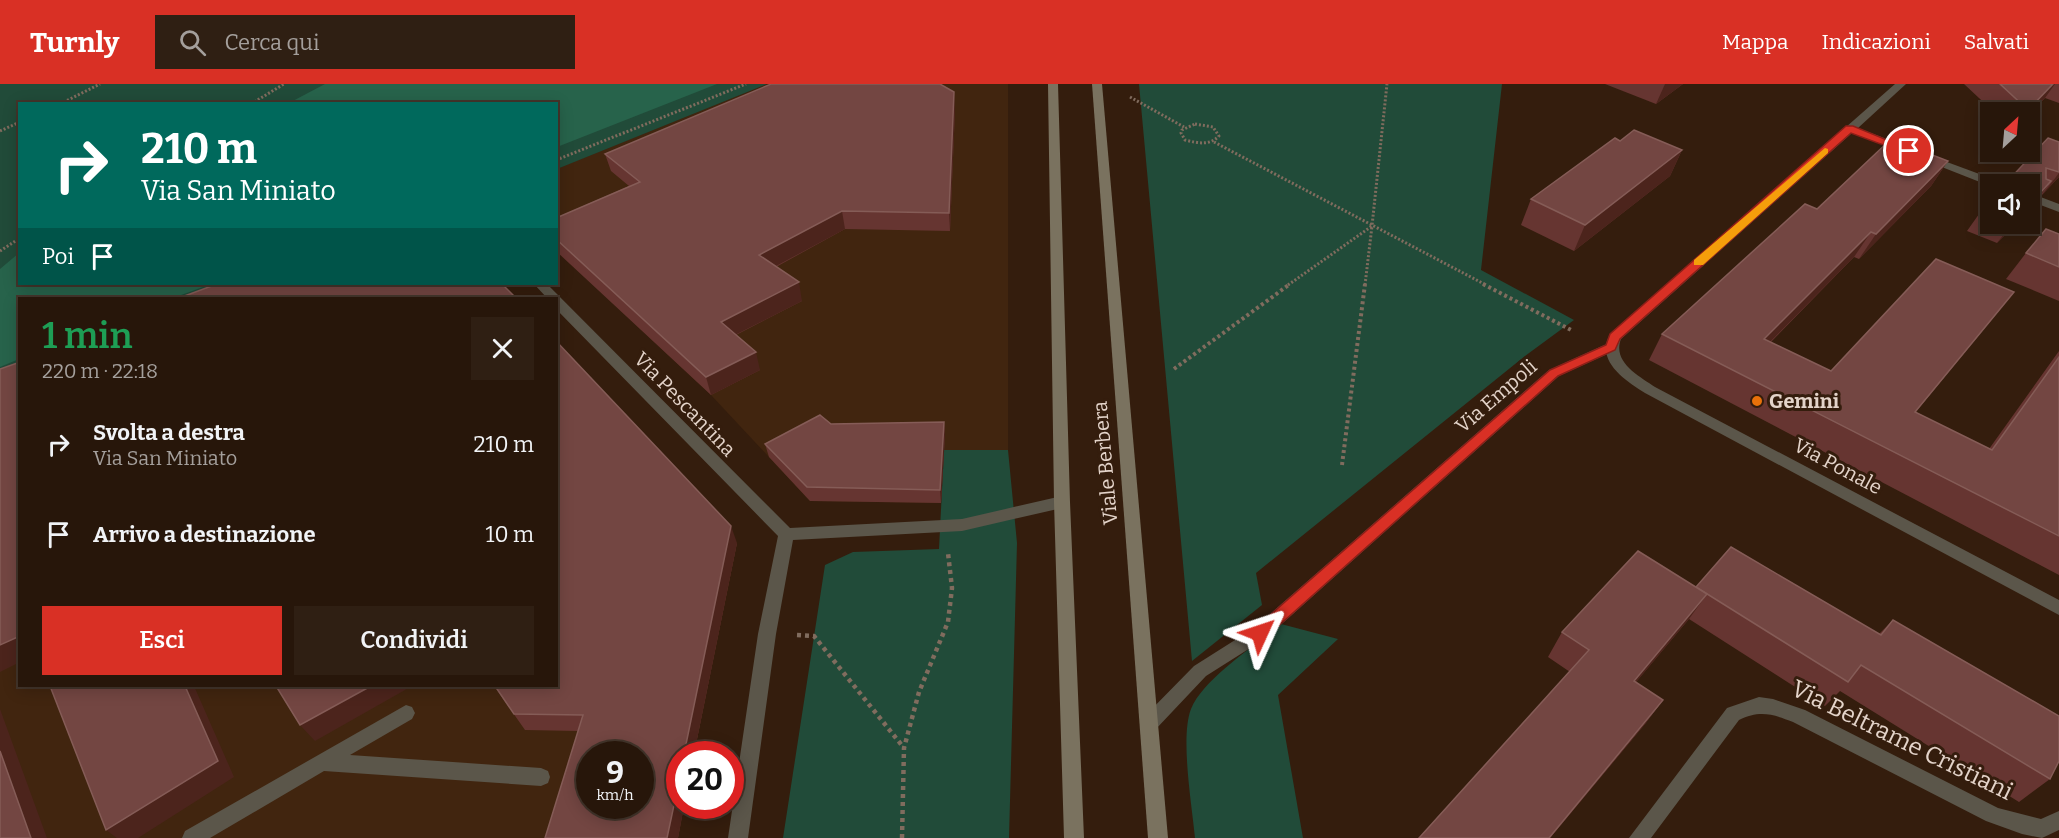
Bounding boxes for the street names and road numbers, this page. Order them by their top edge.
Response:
street label: Via Pescantina [629,347,741,461]
street label: Via Empoli [1450,354,1542,438]
street label: Viale Berbera [1088,400,1122,526]
street label: Via Ponale [1790,433,1886,499]
street label: Via Beltrame Cristiani [1787,674,2017,806]

